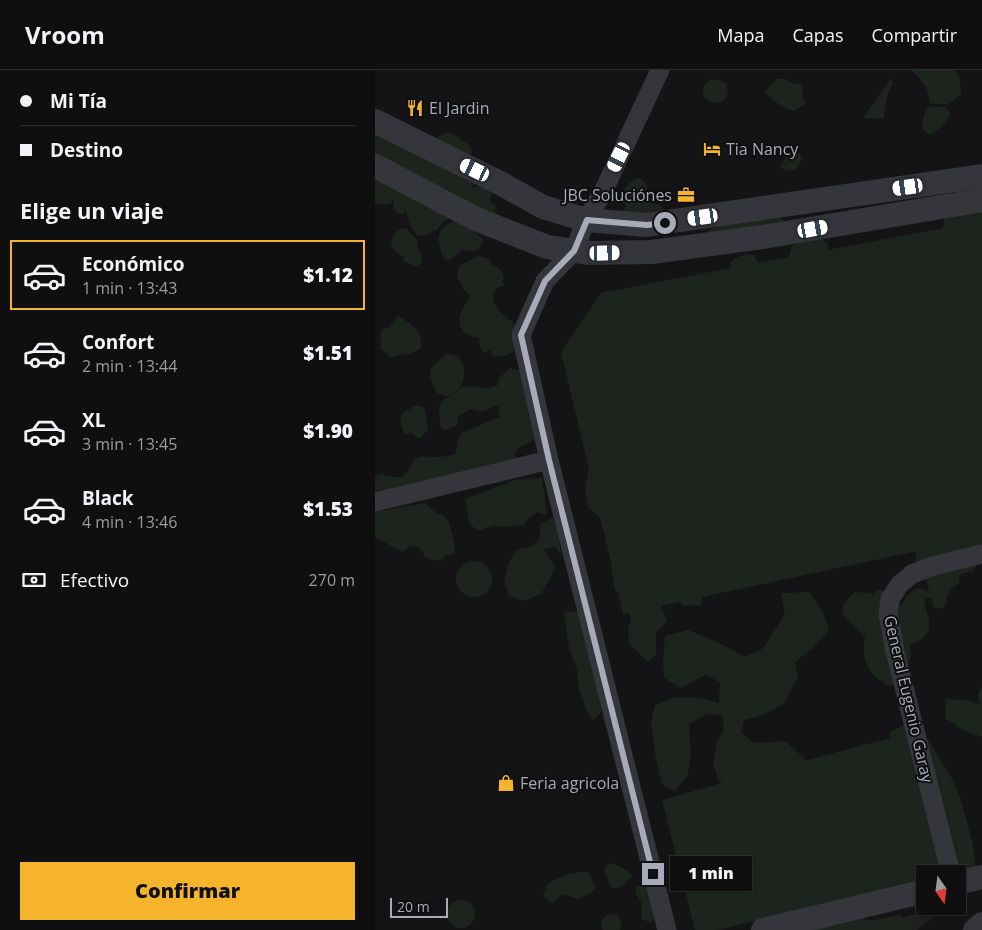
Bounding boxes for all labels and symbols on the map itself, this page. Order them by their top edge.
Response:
place label: El Jardin [429,97,489,119]
restaurant icon: El Jardin [405,98,425,118]
place label: Tia Nancy [726,138,799,160]
hotel icon: Tia Nancy [702,139,722,159]
car [605,140,632,174]
car [458,157,491,183]
car [892,177,923,197]
place label: JBC Soluciónes [561,184,672,206]
office icon: JBC Soluciónes [676,185,696,205]
car [687,207,718,227]
route start [654,212,676,234]
car [796,219,829,239]
car [589,245,620,261]
street label: General Eugenio Garay [879,613,939,786]
place label: Feria agricola [520,772,619,794]
shop icon: Feria agricola [496,773,516,793]
callout: 1 min [671,856,753,892]
route end [642,863,664,885]
north arrow [916,865,966,915]
scale bar [390,895,447,918]

